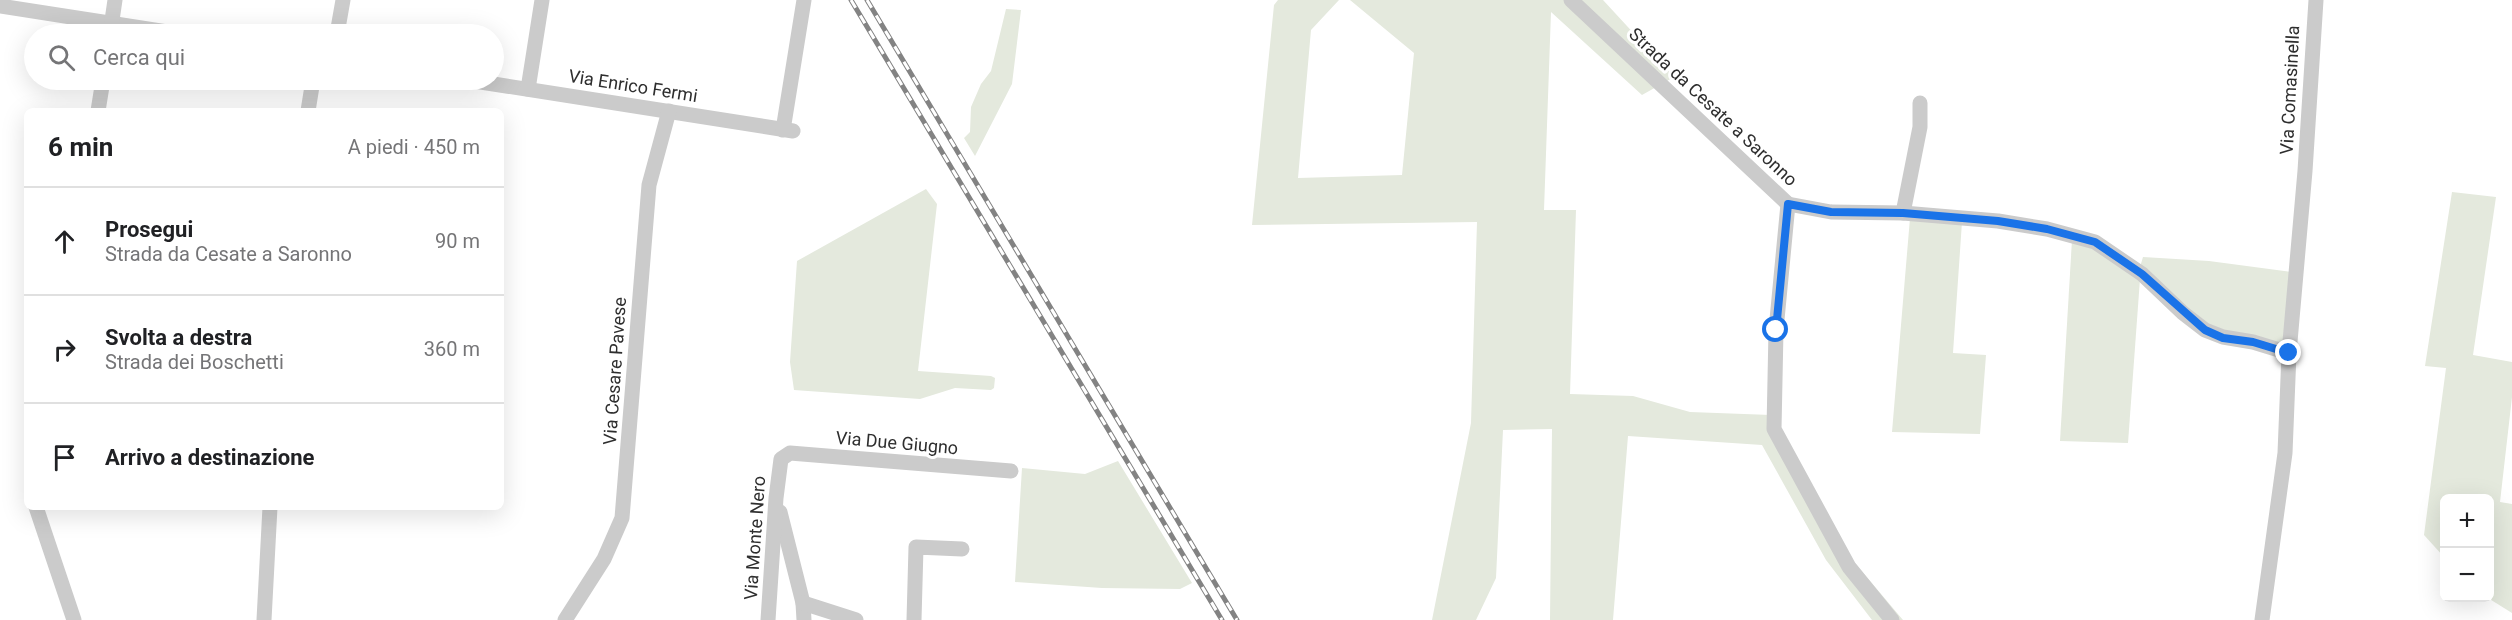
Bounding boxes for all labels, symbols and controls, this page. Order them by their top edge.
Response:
street label: Strada da Cesate a Saronno [1625,23,1802,190]
search box [24,24,504,90]
street label: Via Comasinella [2276,25,2303,155]
icon: search [45,41,78,74]
text: Cerca qui [93,45,185,70]
street label: Via Enrico Fermi [567,65,699,106]
text: 6 min [48,132,113,162]
text: A piedi · 450 m [348,135,480,159]
text: Prosegui [105,217,193,242]
icon: ahead [48,225,81,258]
text: 90 m [435,229,480,253]
text: Strada da Cesate a Saronno [105,242,352,266]
street label: Via Cesare Pavese [599,296,630,446]
route start [1762,316,1788,342]
text: Svolta a destra [105,325,252,350]
icon: right [48,333,81,366]
text: 360 m [424,337,480,361]
route end [2275,339,2301,365]
text: Strada dei Boschetti [105,350,284,374]
street label: Via Due Giugno [835,427,959,458]
icon: arrive [48,441,81,474]
text: Arrivo a destinazione [105,445,314,470]
street label: Via Monte Nero [740,475,769,601]
map controls [2440,494,2494,602]
button: + [2440,494,2494,548]
button: − [2440,548,2494,602]

